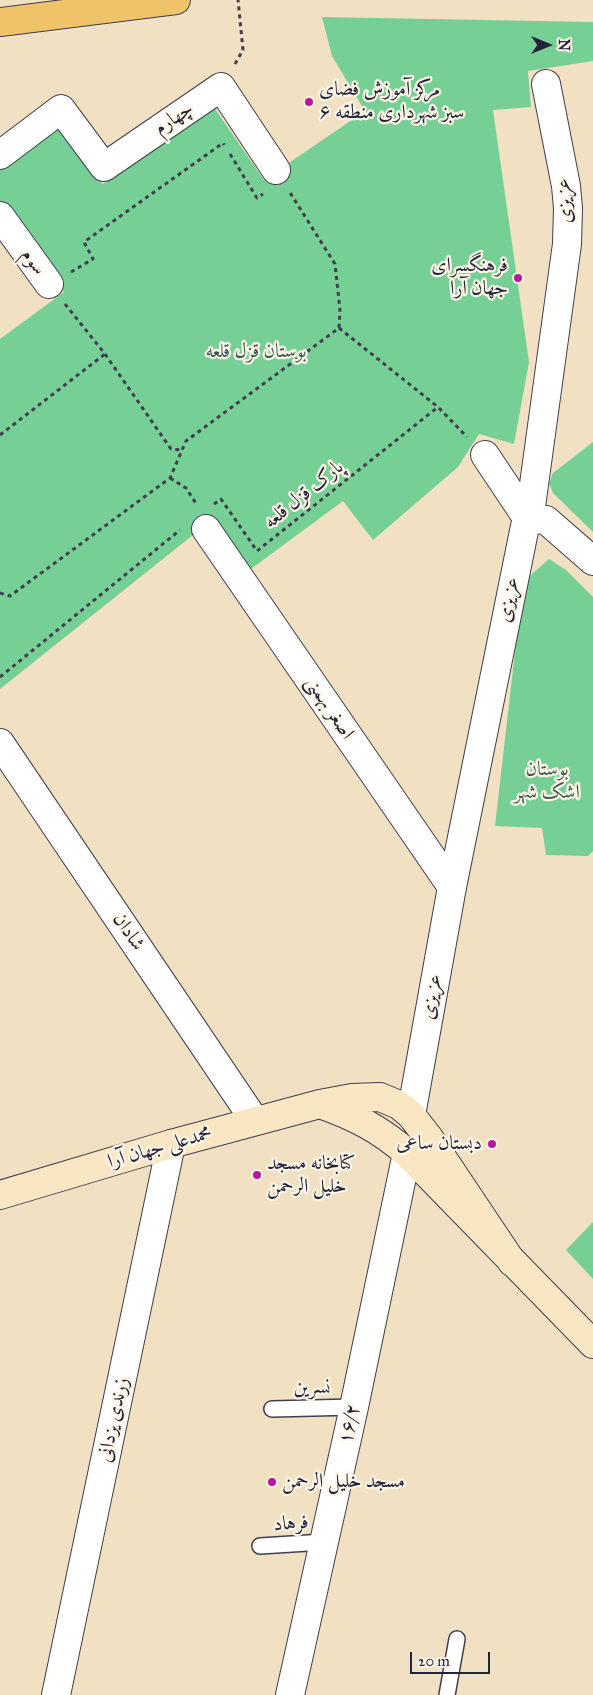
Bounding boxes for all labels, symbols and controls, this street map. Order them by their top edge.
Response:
north arrow [523,20,573,70]
text: N [555,39,572,51]
place label: مرکز آموزش فضای سبز شهرداری منطقه ۶ [319,78,464,125]
marker: مرکز آموزش فضای سبز شهرداری منطقه ۶ [303,96,315,108]
street label: چهارم [150,97,198,141]
street label: عزیزی [551,177,579,225]
street label: سوم [15,244,51,280]
place label: فرهنگسرای جهان آرا [431,254,508,301]
marker: فرهنگسرای جهان آرا [512,272,524,284]
park label: بوستان قزل قلعه [205,340,307,364]
street label: پارک قزل قلعه [259,456,349,534]
street label: عزیزی [493,575,525,625]
street label: اصغر بهمنی [299,672,359,744]
park label: بوستان اشک شهر [514,758,580,805]
street label: شادان [107,908,149,956]
street label: عزیزی [416,972,448,1022]
street label: محمدعلی جهان آرا [105,1122,215,1174]
place label: دبستان ساعی [396,1132,482,1156]
marker: دبستان ساعی [486,1138,498,1150]
place label: كتابخانه مسجد خليل الرحمن [267,1152,355,1199]
marker: كتابخانه مسجد خليل الرحمن [251,1169,263,1181]
street label: زرندی یزدانی [93,1375,135,1465]
street label: نسرین [293,1376,331,1400]
street label: ۱۶/۲ [334,1402,366,1446]
place label: مسجد خلیل الرحمن [282,1470,405,1494]
marker: مسجد خلیل الرحمن [266,1476,278,1488]
street label: فرهاد [273,1511,309,1537]
scale bar [413,1642,493,1674]
text: 20 m [418,1652,450,1670]

